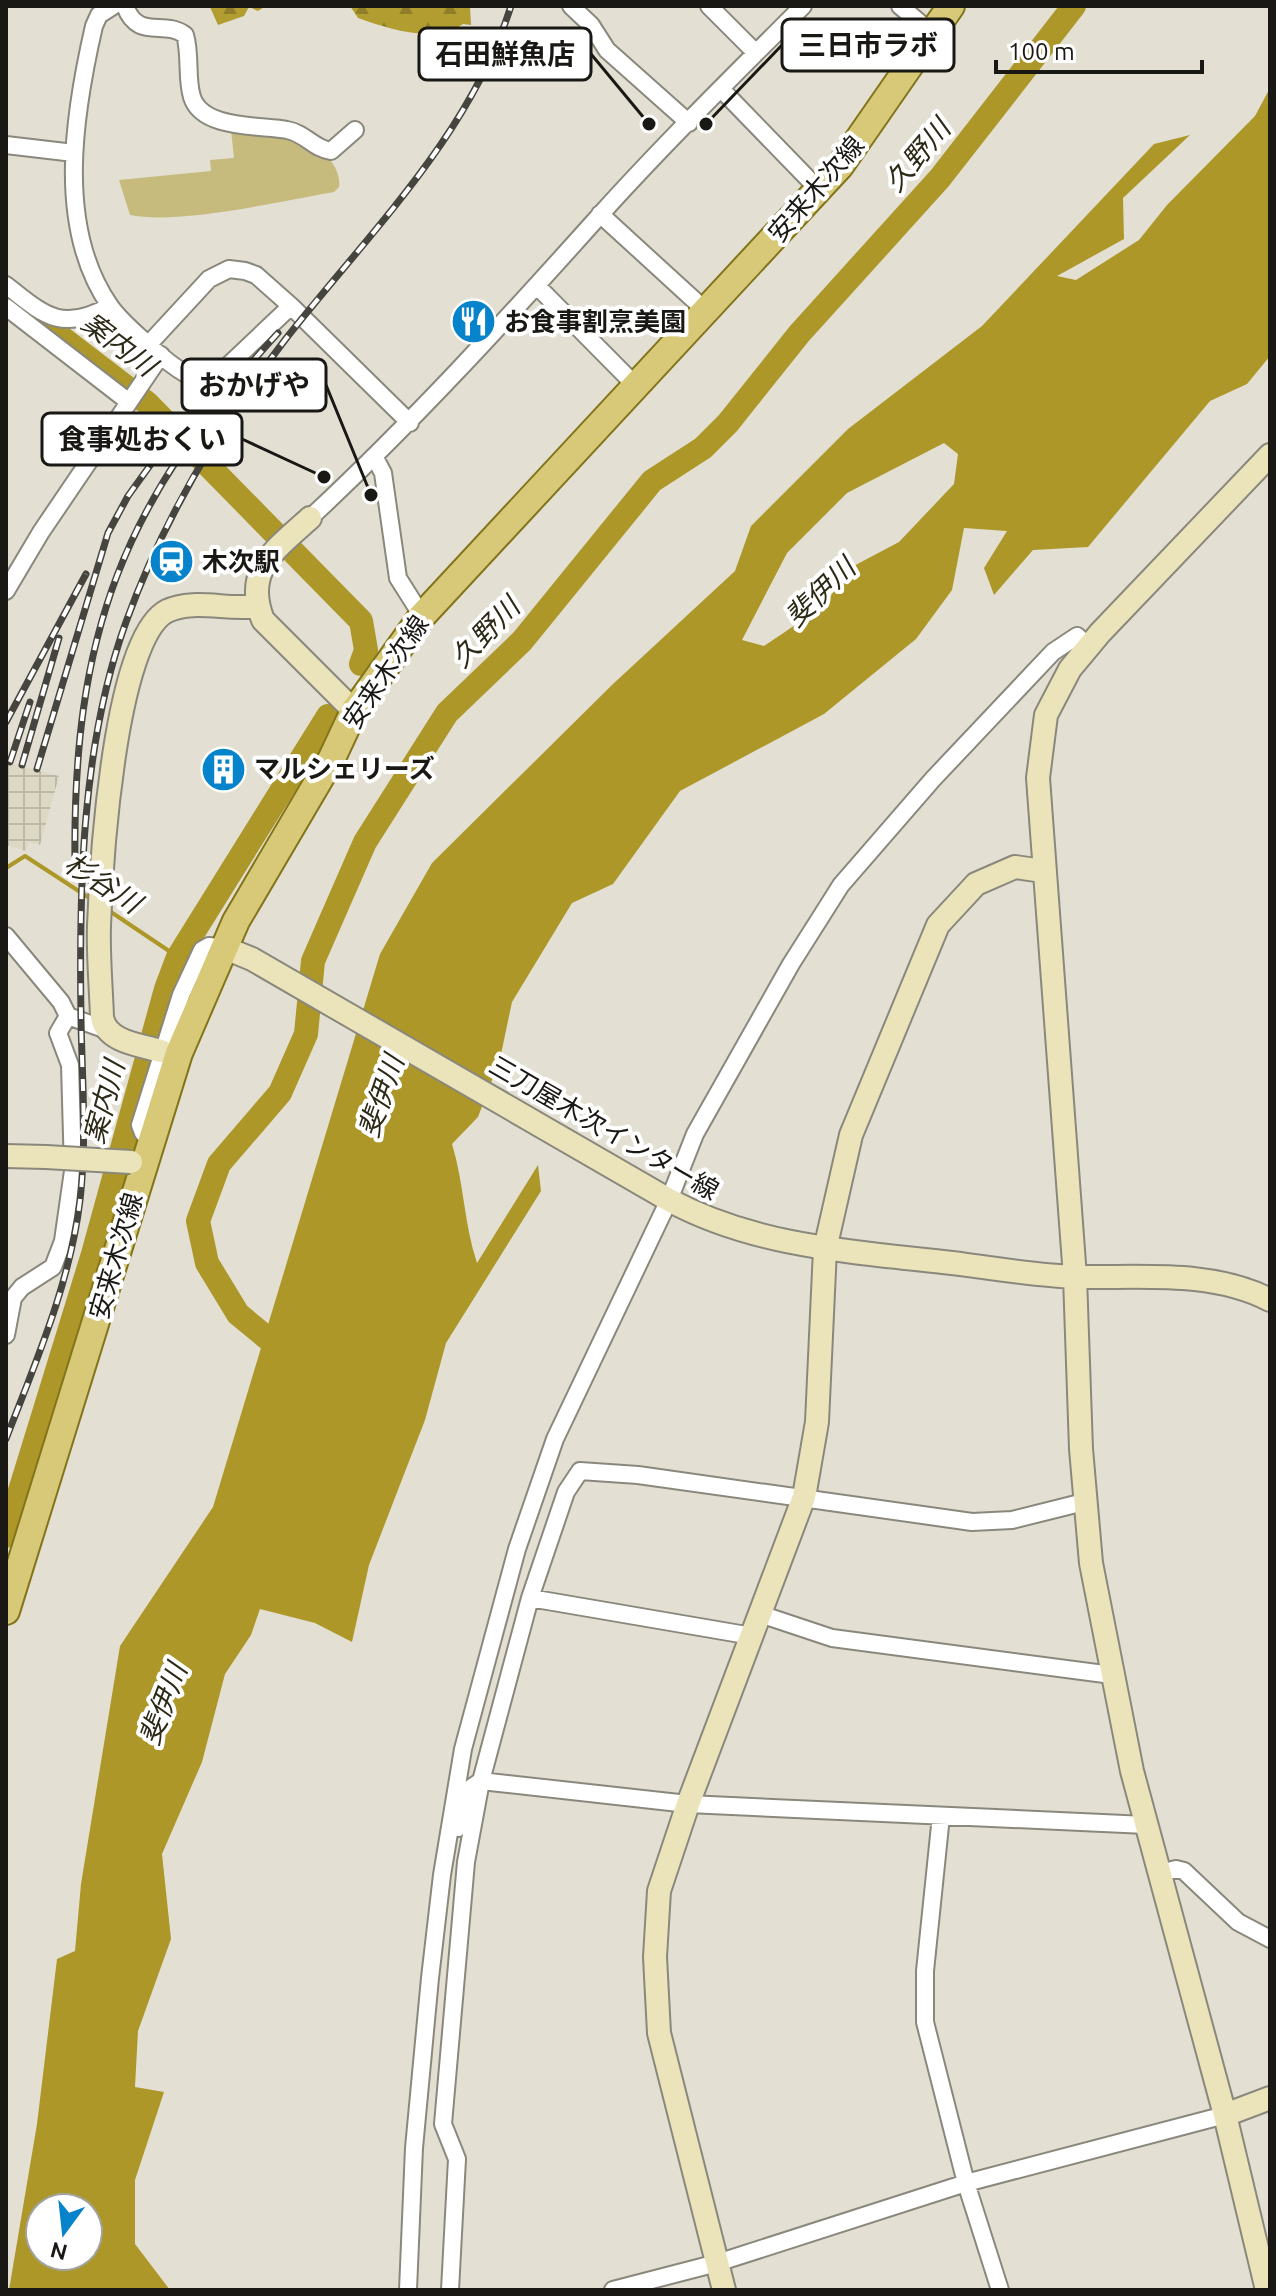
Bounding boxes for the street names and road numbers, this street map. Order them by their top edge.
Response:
street label: 安来木次線 [762,130,869,247]
street label: 安来木次線 [337,610,434,734]
street label: 三刀屋木次インター線 [484,1050,724,1205]
street label: 安来木次線 [84,1189,147,1322]

